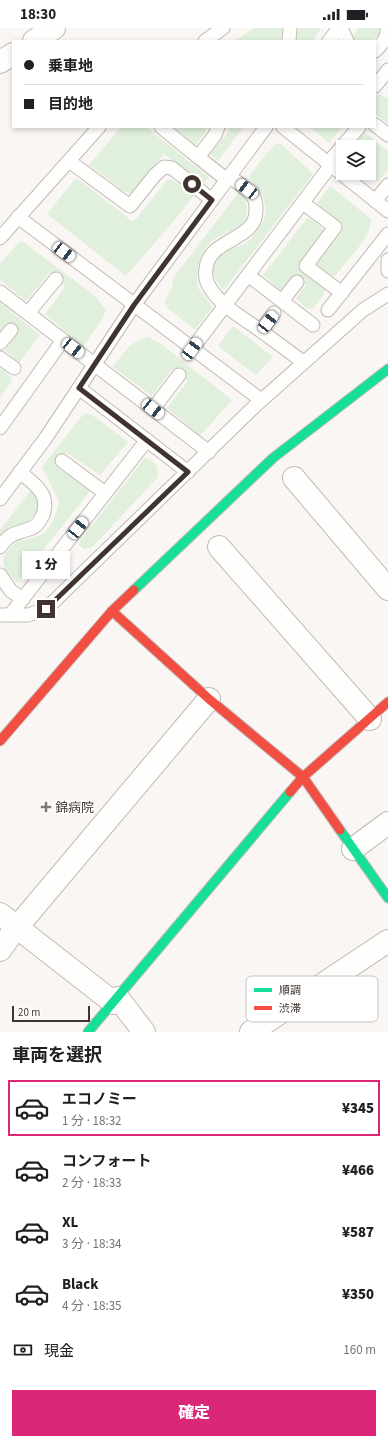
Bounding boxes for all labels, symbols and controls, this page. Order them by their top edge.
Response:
text: 18:30 [20,4,56,25]
text: 乗車地 [48,56,93,77]
text: 目的地 [48,94,93,115]
map controls [336,140,376,180]
button: layers [336,140,376,180]
route start [183,175,201,193]
car [234,177,260,201]
car [51,240,77,264]
car [256,309,280,335]
car [60,336,86,360]
car [180,336,204,362]
car [140,397,166,421]
car [66,515,90,541]
callout: 1 分 [22,551,70,579]
text: 1 分 [35,556,57,574]
route end [37,600,55,618]
place label: 錦病院 [55,799,94,817]
marker: 錦病院 [40,801,52,813]
legend [246,976,378,1022]
text: 順調 [279,983,301,998]
text: 渋滞 [279,1001,301,1016]
scale bar [12,1004,90,1023]
text: 20 m [18,1005,40,1020]
text: 車両を選択 [12,1043,102,1068]
text: エコノミー [62,1089,137,1110]
icon: car [14,1090,50,1126]
text: ¥345 [342,1098,374,1119]
text: 1 分 · 18:32 [62,1112,122,1130]
text: コンフォート [62,1151,152,1172]
icon: car [14,1152,50,1188]
text: ¥466 [342,1160,374,1181]
text: 2 分 · 18:33 [62,1174,122,1192]
text: XL [62,1212,78,1233]
icon: car [14,1214,50,1250]
text: ¥587 [342,1222,374,1243]
text: 3 分 · 18:34 [62,1235,122,1253]
text: Black [62,1274,99,1295]
icon: car [14,1276,50,1312]
text: ¥350 [342,1284,374,1305]
text: 4 分 · 18:35 [62,1297,122,1315]
icon: cash [12,1339,34,1361]
text: 現金 [44,1341,74,1362]
text: 160 m [343,1341,376,1359]
button: 確定 [12,1390,376,1436]

